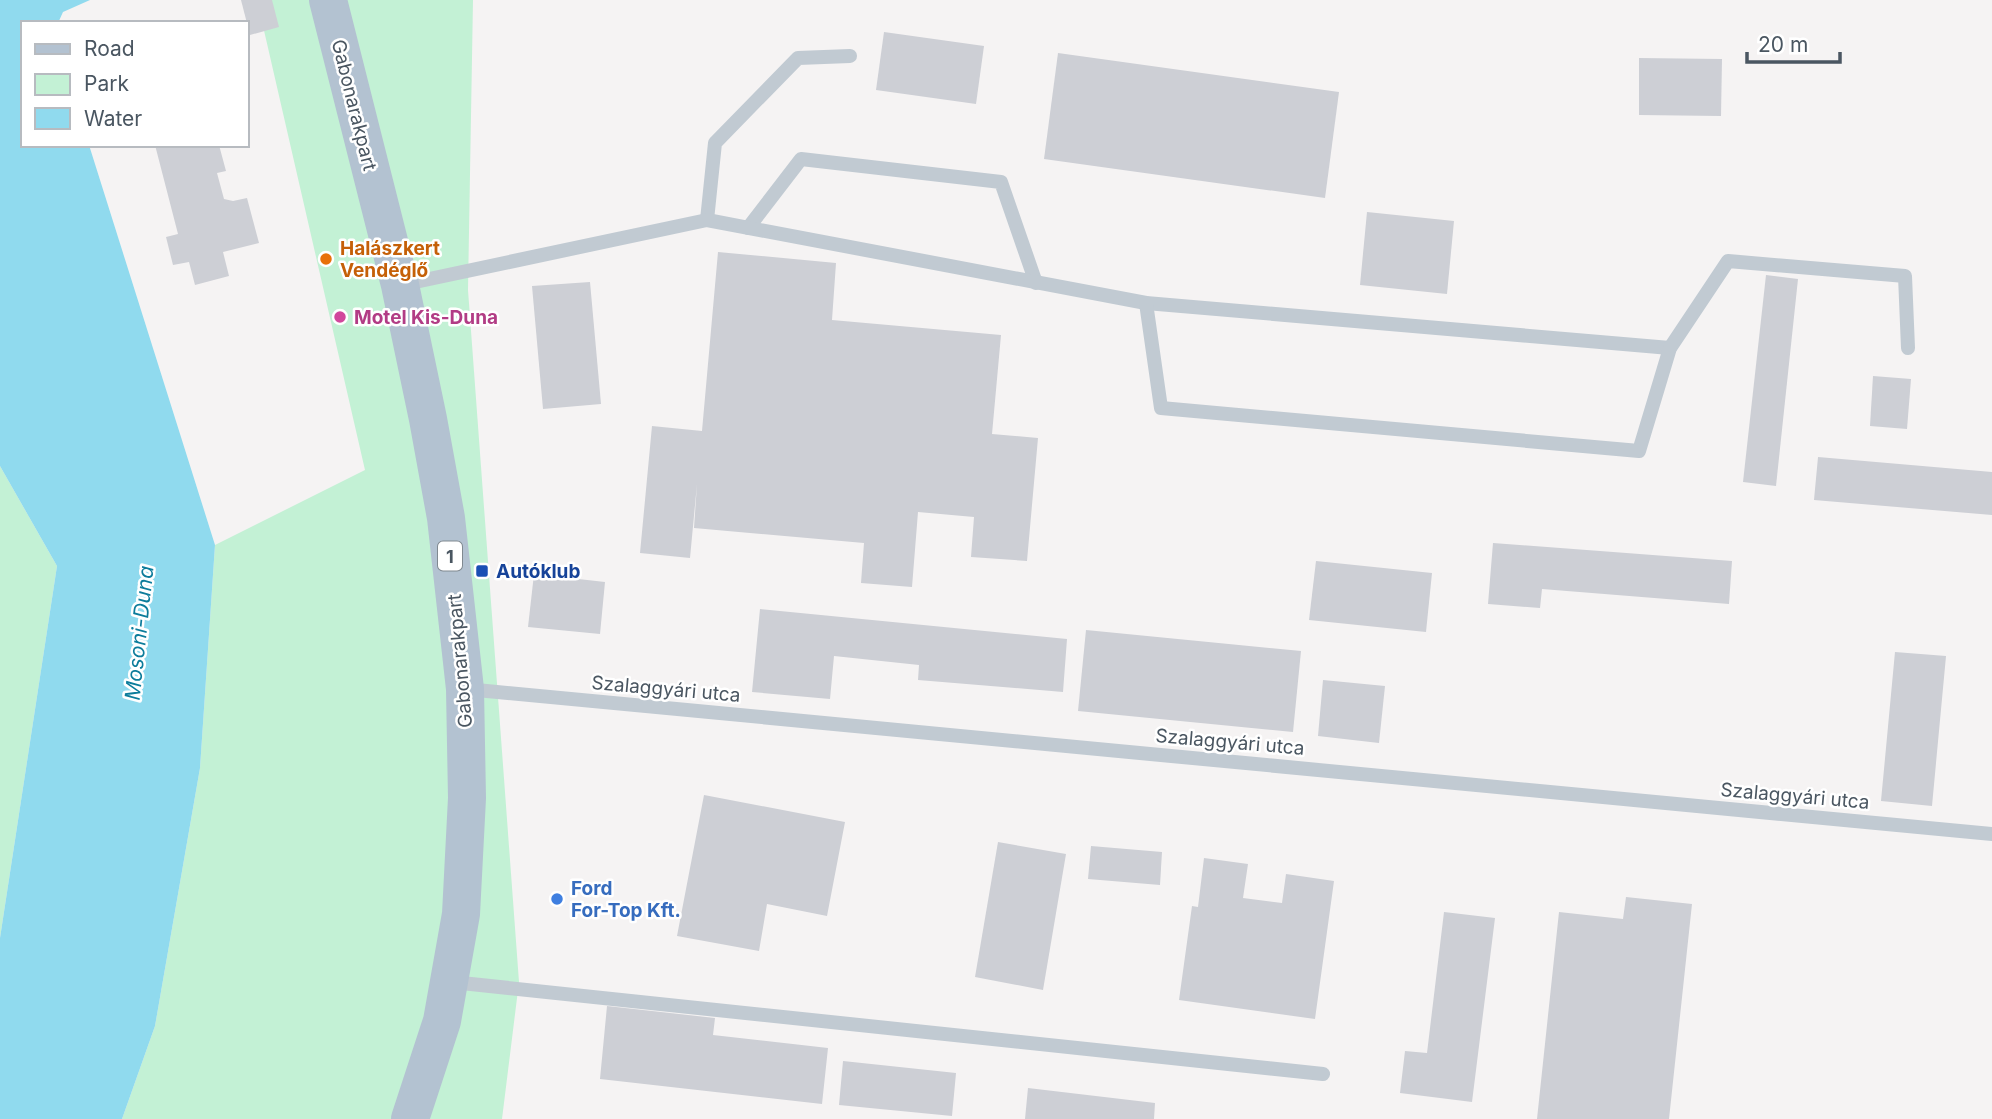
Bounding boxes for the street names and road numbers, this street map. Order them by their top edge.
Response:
street label: Gabonarakpart [327,37,381,173]
road number: 1 [438,542,462,570]
street label: Gabonarakpart [443,593,477,729]
street label: Szalaggyári utca [591,671,741,707]
street label: Szalaggyári utca [1155,724,1305,760]
street label: Szalaggyári utca [1720,778,1870,814]

